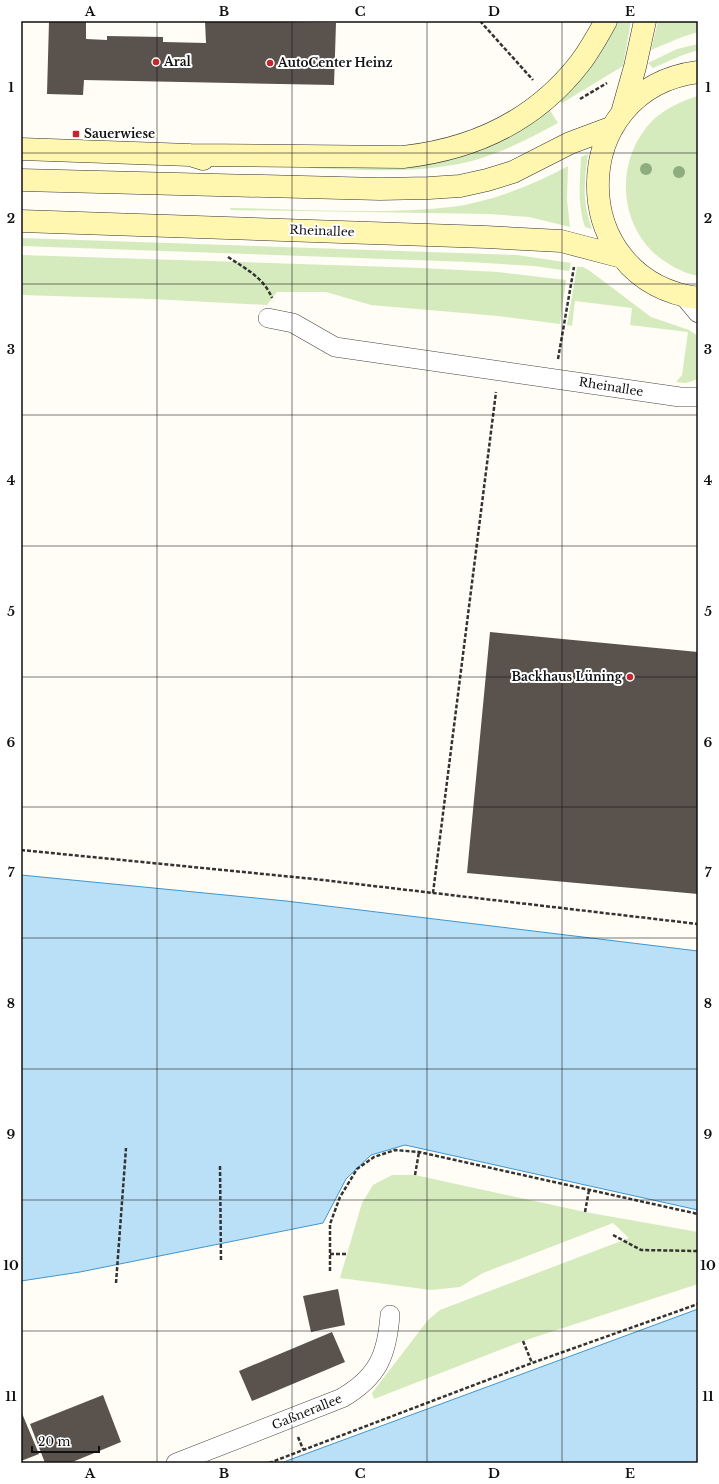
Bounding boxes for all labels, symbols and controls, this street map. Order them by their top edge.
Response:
text: A [84,3,96,20]
text: B [219,3,229,20]
text: C [355,3,366,20]
text: D [488,3,500,20]
text: E [625,3,635,20]
place label: Aral [163,54,192,69]
place label: AutoCenter Heinz [277,55,393,70]
marker: Aral [151,57,161,67]
marker: AutoCenter Heinz [265,58,275,68]
text: 1 [8,79,14,96]
text: 1 [705,79,711,96]
place label: Sauerwiese [84,126,155,141]
marker: Sauerwiese [71,129,81,139]
text: 2 [7,210,15,227]
text: 2 [704,210,712,227]
street label: Rheinallee [289,222,355,239]
text: 3 [7,341,15,358]
text: 3 [704,341,712,358]
street label: Rheinallee [578,374,645,399]
text: 4 [7,472,16,489]
text: 4 [704,472,713,489]
text: 5 [7,603,15,620]
text: 5 [704,603,712,620]
place label: Backhaus Lüning [511,669,623,684]
marker: Backhaus Lüning [625,672,635,682]
text: 6 [7,734,16,751]
text: 6 [704,734,713,751]
text: 7 [8,864,15,881]
text: 7 [705,864,712,881]
text: 8 [7,995,15,1012]
text: 8 [704,995,712,1012]
text: 9 [7,1126,16,1143]
text: 9 [704,1126,713,1143]
text: 10 [3,1257,19,1274]
text: 10 [700,1257,716,1274]
text: 11 [5,1388,17,1405]
text: 11 [702,1388,714,1405]
street label: Gaßnerallee [270,1391,344,1432]
scale bar [32,1428,99,1454]
text: 20 m [38,1434,70,1449]
text: A [84,1465,96,1482]
text: B [219,1465,229,1482]
text: C [355,1465,366,1482]
text: D [488,1465,500,1482]
text: E [625,1465,635,1482]

